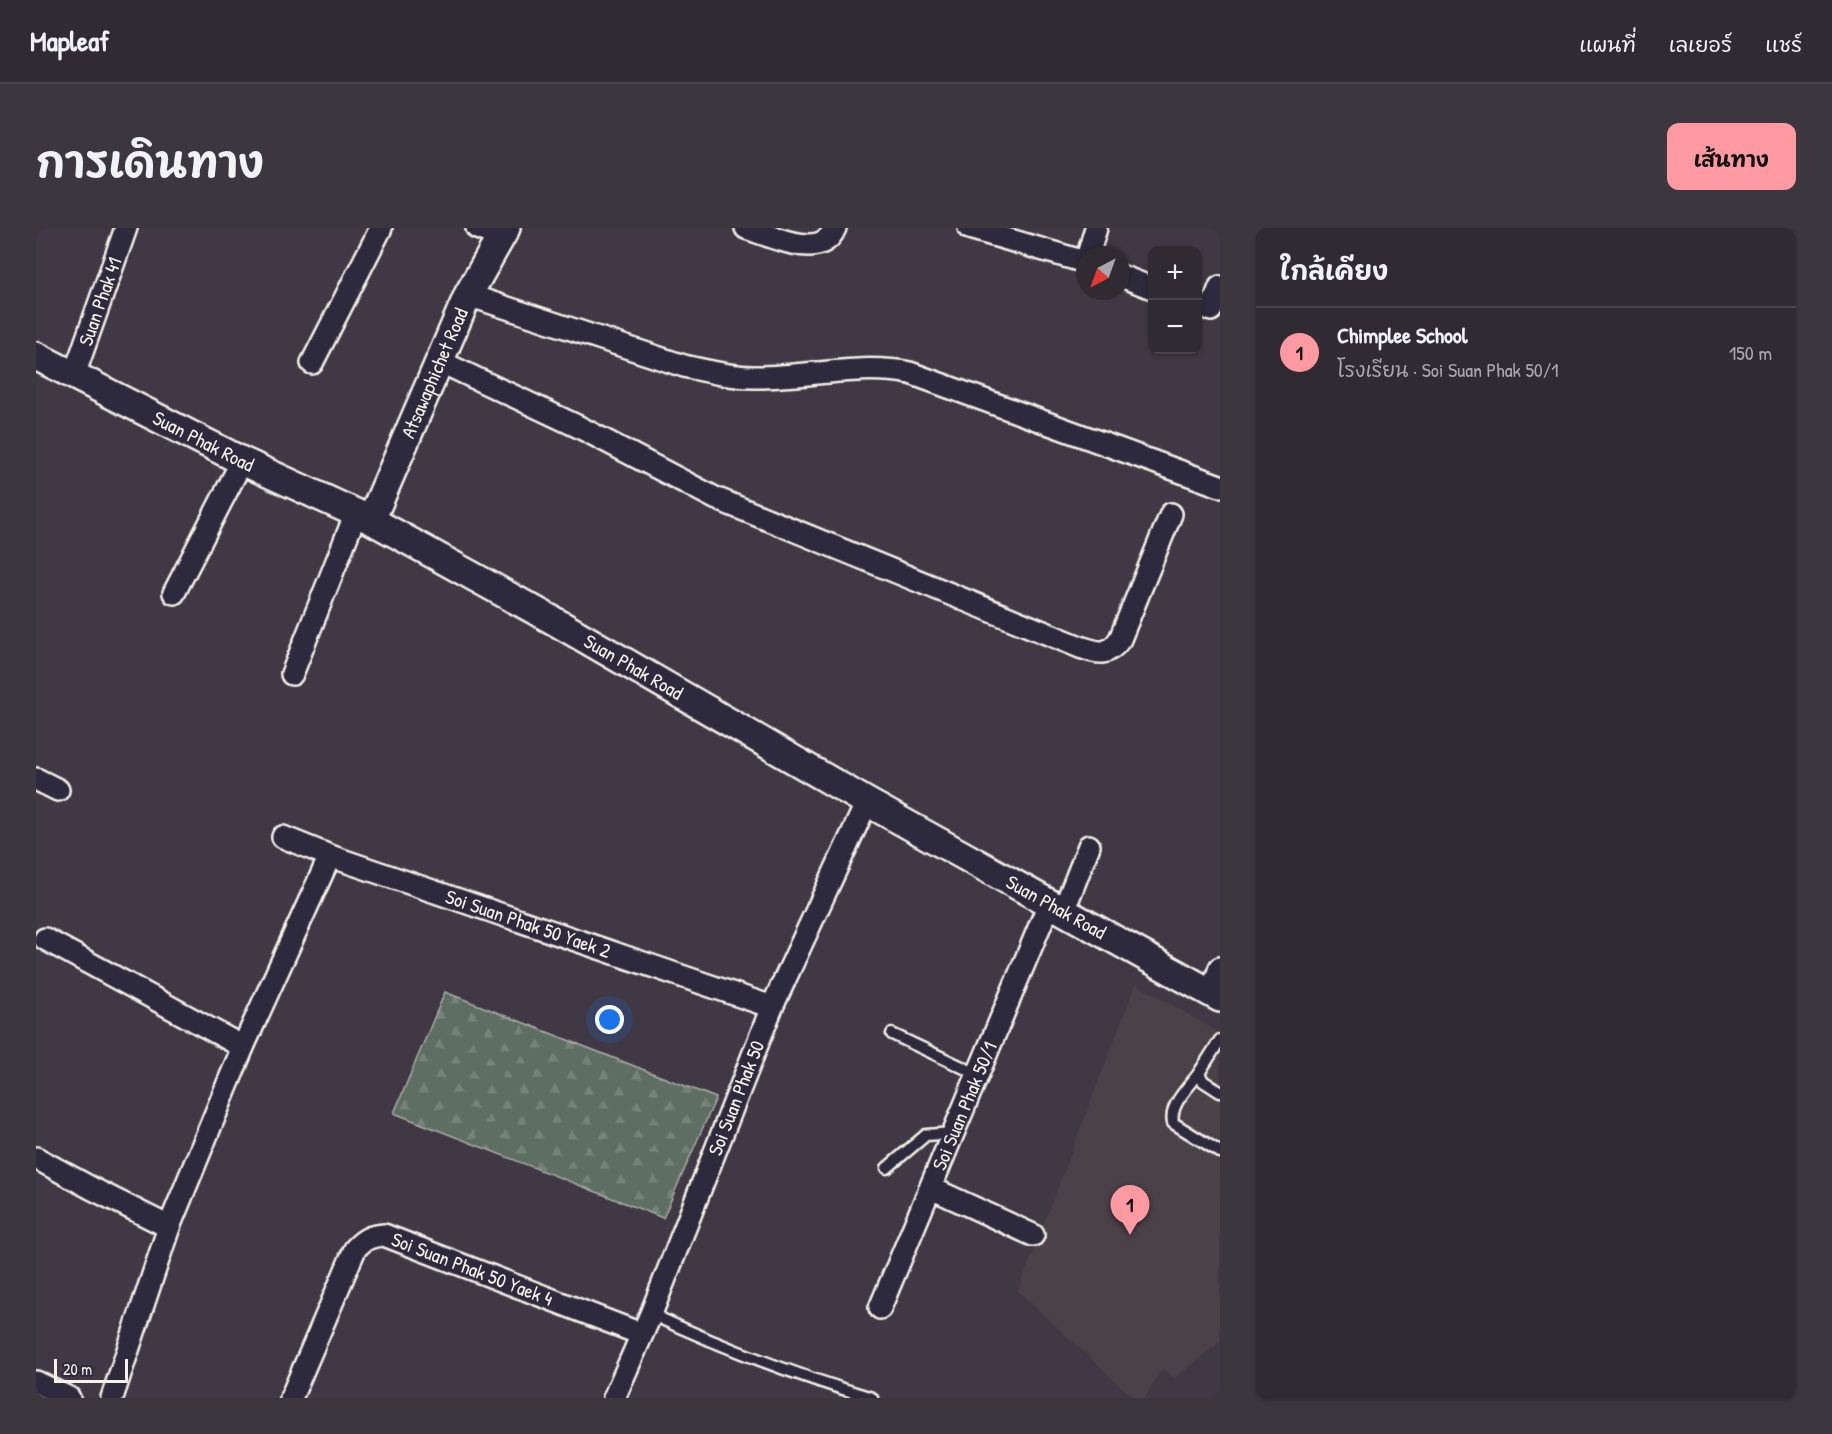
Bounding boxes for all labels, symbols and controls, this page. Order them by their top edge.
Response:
text: Mapleaf [30,22,109,60]
text: แผนที่ [1579,30,1636,59]
text: เลเยอร์ [1669,30,1732,59]
text: แชร์ [1765,30,1802,59]
button: เส้นทาง [1667,123,1796,190]
text: การเดินทาง [36,133,264,190]
north arrow [1076,246,1130,300]
map controls [1148,246,1202,354]
button: + [1148,246,1202,300]
street label: Suan Phak 41 [71,253,128,349]
text: ใกล้เคียง [1280,253,1388,288]
button: − [1148,300,1202,354]
street label: Atsawaphichet Road [394,303,474,442]
text: Chimplee School [1337,320,1467,350]
text: 1 [1296,339,1303,366]
text: 150 m [1729,339,1772,366]
text: โรงเรียน · Soi Suan Phak 50/1 [1337,356,1559,383]
street label: Suan Phak Road [148,404,259,478]
street label: Suan Phak Road [579,627,689,706]
street label: Suan Phak Road [1002,868,1111,945]
street label: Soi Suan Phak 50 Yaek 2 [442,882,615,964]
your location [595,1005,624,1034]
street label: Soi Suan Phak 50 [701,1036,770,1159]
street label: Soi Suan Phak 50/1 [925,1037,1003,1174]
pin: 1 [1110,1186,1150,1235]
street label: Soi Suan Phak 50 Yaek 4 [388,1225,557,1312]
scale bar [54,1356,128,1384]
text: 20 m [63,1358,92,1380]

